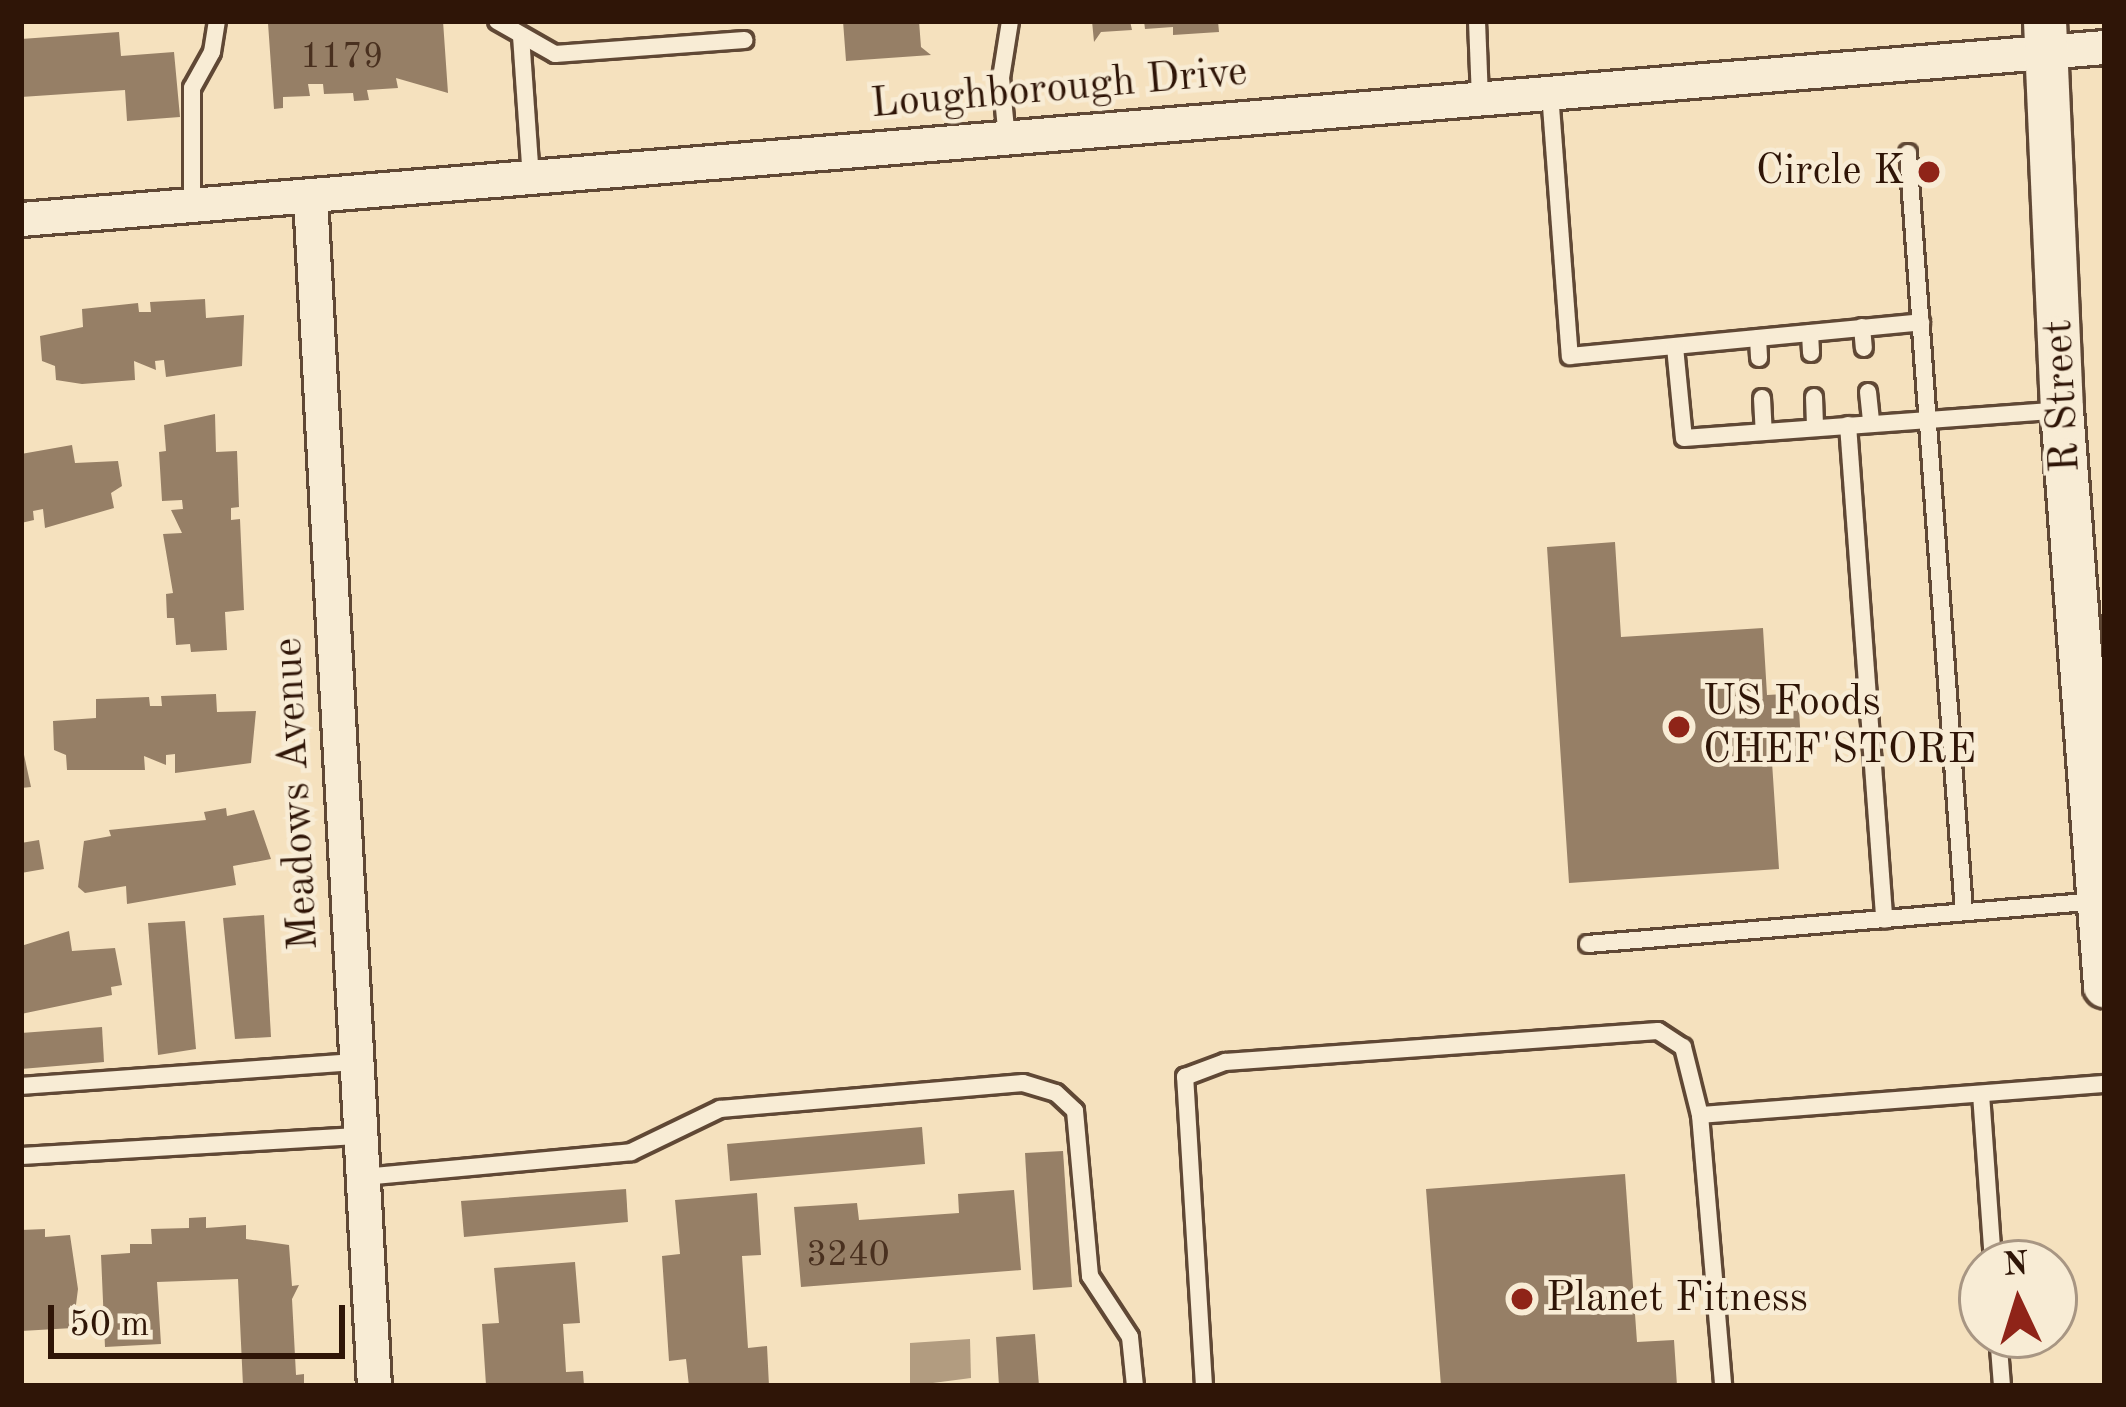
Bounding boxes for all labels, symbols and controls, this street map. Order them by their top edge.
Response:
house number: 1179 [300,37,384,81]
street label: Loughborough Drive [869,47,1249,131]
place label: Circle K [1756,147,1905,197]
marker: Circle K [1916,159,1942,185]
street label: R Street [2034,318,2092,474]
street label: Meadows Avenue [264,636,330,952]
place label: US Foods CHEF'STORE [1703,678,1976,777]
marker: US Foods CHEF'STORE [1666,714,1692,740]
house number: 3240 [806,1235,890,1279]
north arrow [1958,1239,2078,1359]
text: N [2002,1248,2029,1283]
place label: Planet Fitness [1546,1274,1808,1324]
scale bar [54,1281,351,1355]
marker: Planet Fitness [1509,1286,1535,1312]
text: 50 m [69,1308,149,1344]

